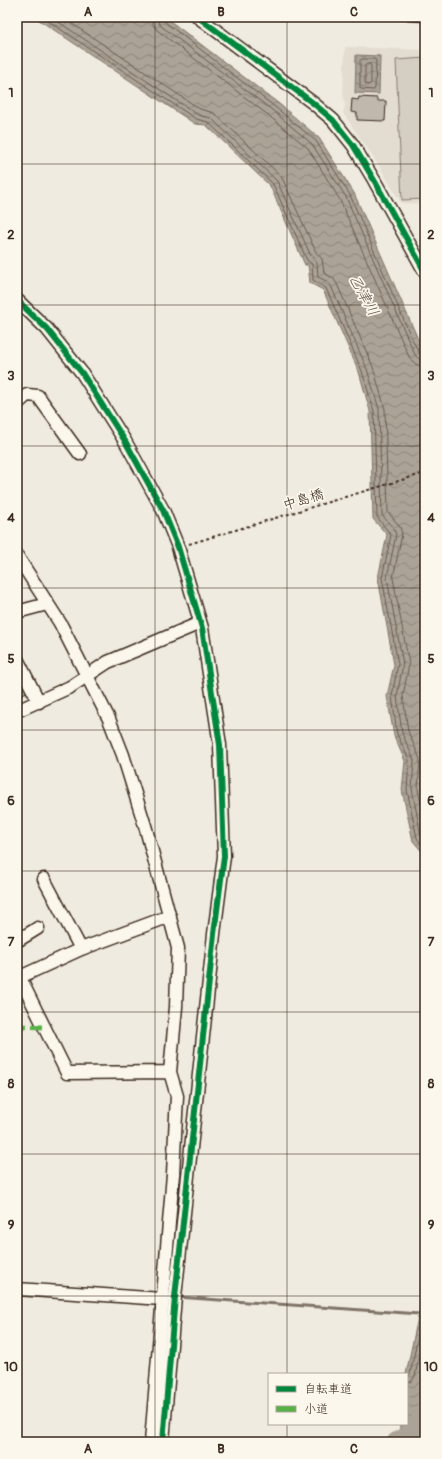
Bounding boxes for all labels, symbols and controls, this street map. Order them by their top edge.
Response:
text: A [84,4,93,20]
text: B [217,4,225,20]
text: C [350,4,358,20]
text: 1 [8,85,14,101]
text: 1 [428,85,434,101]
text: 2 [7,227,15,243]
text: 2 [427,227,435,243]
water label: 乙津川 [344,271,383,320]
text: 3 [7,368,15,384]
text: 3 [427,368,435,384]
street label: 中島橋 [281,485,326,514]
text: 4 [7,510,15,526]
text: 4 [427,510,435,526]
text: 5 [7,651,15,667]
text: 5 [427,651,435,667]
text: 6 [7,793,15,809]
text: 6 [427,793,435,809]
text: 7 [8,934,15,950]
text: 7 [428,934,435,950]
text: 8 [8,1076,15,1092]
text: 8 [428,1076,435,1092]
text: 9 [8,1217,15,1233]
text: 9 [428,1217,435,1233]
text: 10 [4,1359,18,1375]
text: 10 [424,1359,438,1375]
legend [268,1373,408,1425]
text: 自転車道 [304,1382,352,1397]
text: 小道 [304,1402,328,1417]
text: A [84,1441,93,1457]
text: B [217,1441,225,1457]
text: C [350,1441,358,1457]

